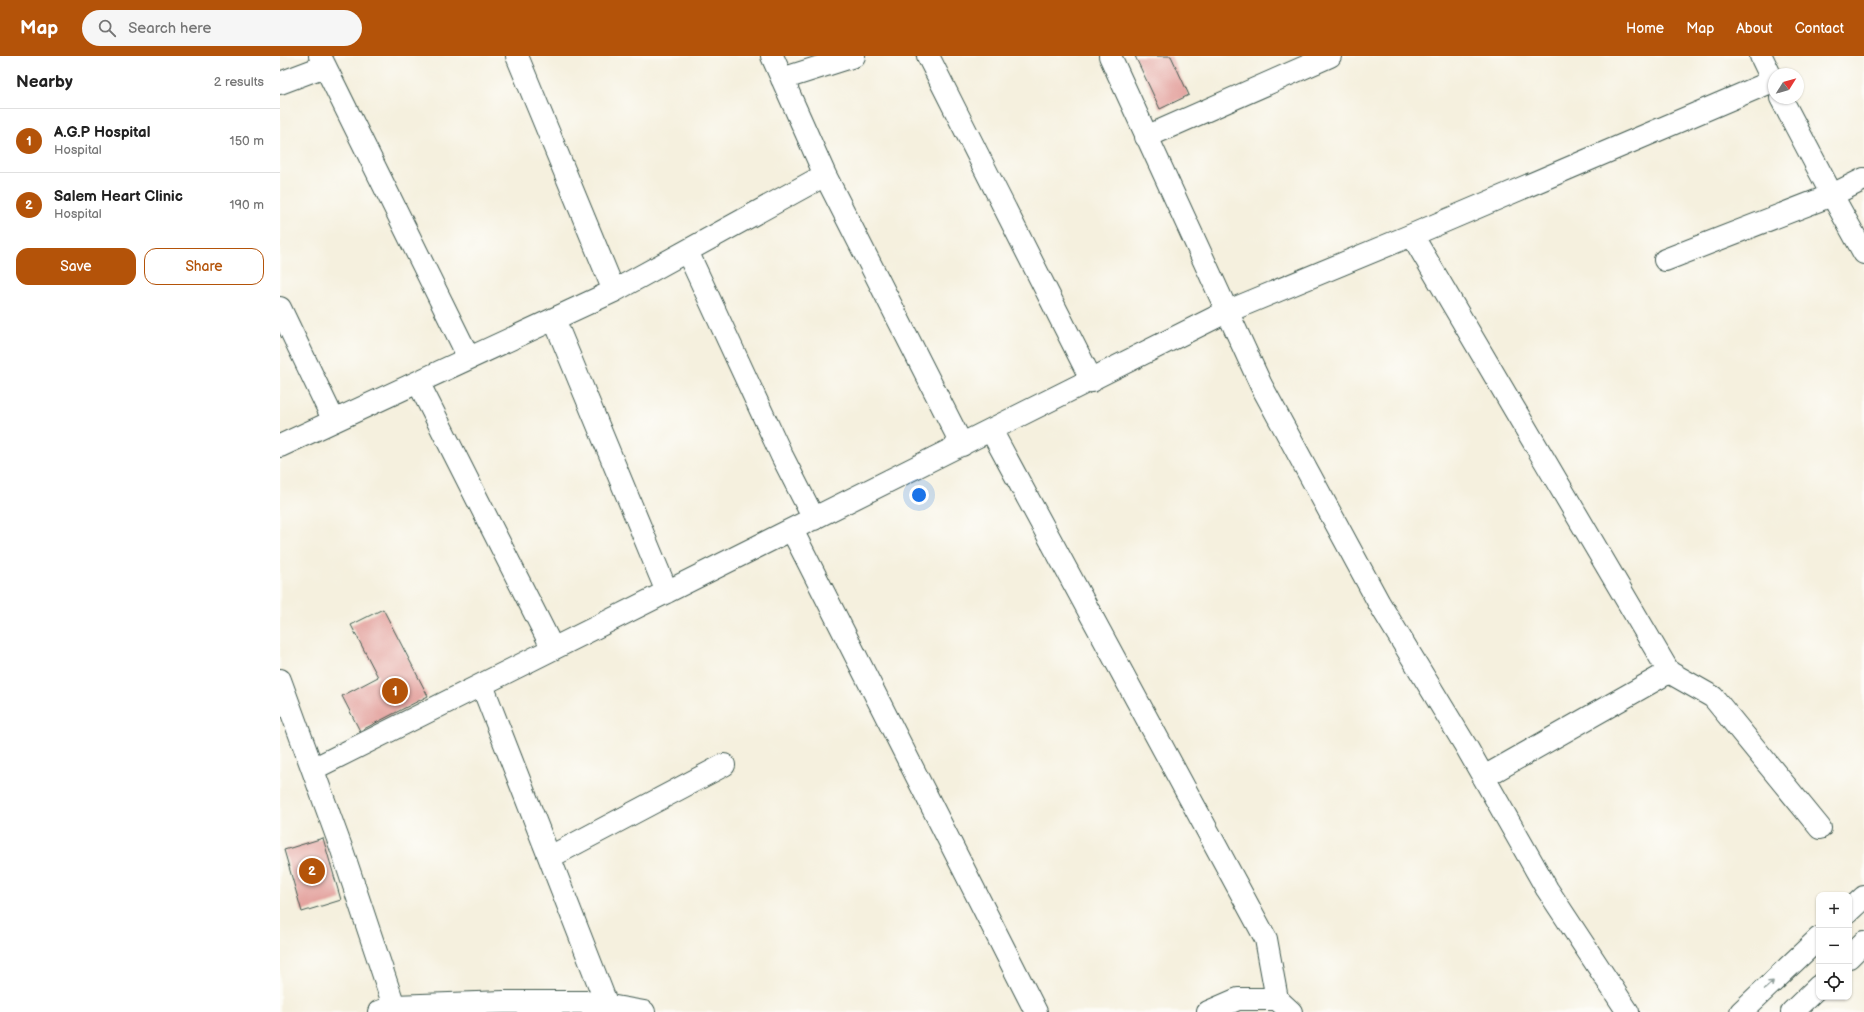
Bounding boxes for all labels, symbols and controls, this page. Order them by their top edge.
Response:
search box [82,10,362,46]
text: Map [20,17,58,40]
icon: search [96,17,118,39]
text: Search here [128,19,211,38]
text: Home [1626,20,1664,37]
text: Map [1686,20,1714,37]
text: About [1736,20,1773,37]
text: Contact [1795,20,1844,37]
north arrow [1768,68,1804,104]
text: Nearby [16,72,73,92]
text: 2 results [214,74,264,90]
text: A.G.P Hospital [54,123,150,142]
text: 1 [26,133,32,149]
text: 150 m [230,133,264,149]
text: Hospital [54,142,102,158]
text: Salem Heart Clinic [54,187,183,206]
text: 2 [25,197,33,213]
text: 190 m [230,197,264,213]
text: Hospital [54,206,102,222]
button: Save [16,248,136,285]
button: Share [144,248,264,285]
your location [909,485,929,505]
pin: 1 [382,676,408,706]
pin: 2 [299,856,325,886]
map controls [1816,892,1852,1000]
button: + [1816,892,1852,928]
button: − [1816,928,1852,964]
button: locate [1816,964,1852,1000]
one-way arrow [1764,980,1774,990]

